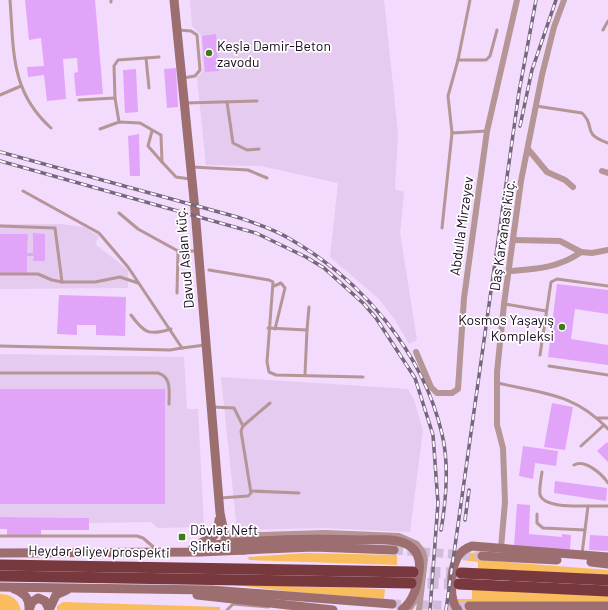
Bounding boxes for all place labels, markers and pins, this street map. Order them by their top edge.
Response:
place label: Keşlə Dəmir-Beton zavodu [217,37,331,70]
marker: Keşlə Dəmir-Beton zavodu [204,48,214,58]
place label: Kosmos Yaşayış Kompleksi [458,311,554,344]
marker: Kosmos Yaşayış Kompleksi [557,322,567,332]
place label: Dövlət Neft Şirkəti [190,521,258,554]
marker: Dövlət Neft Şirkəti [177,532,187,542]

